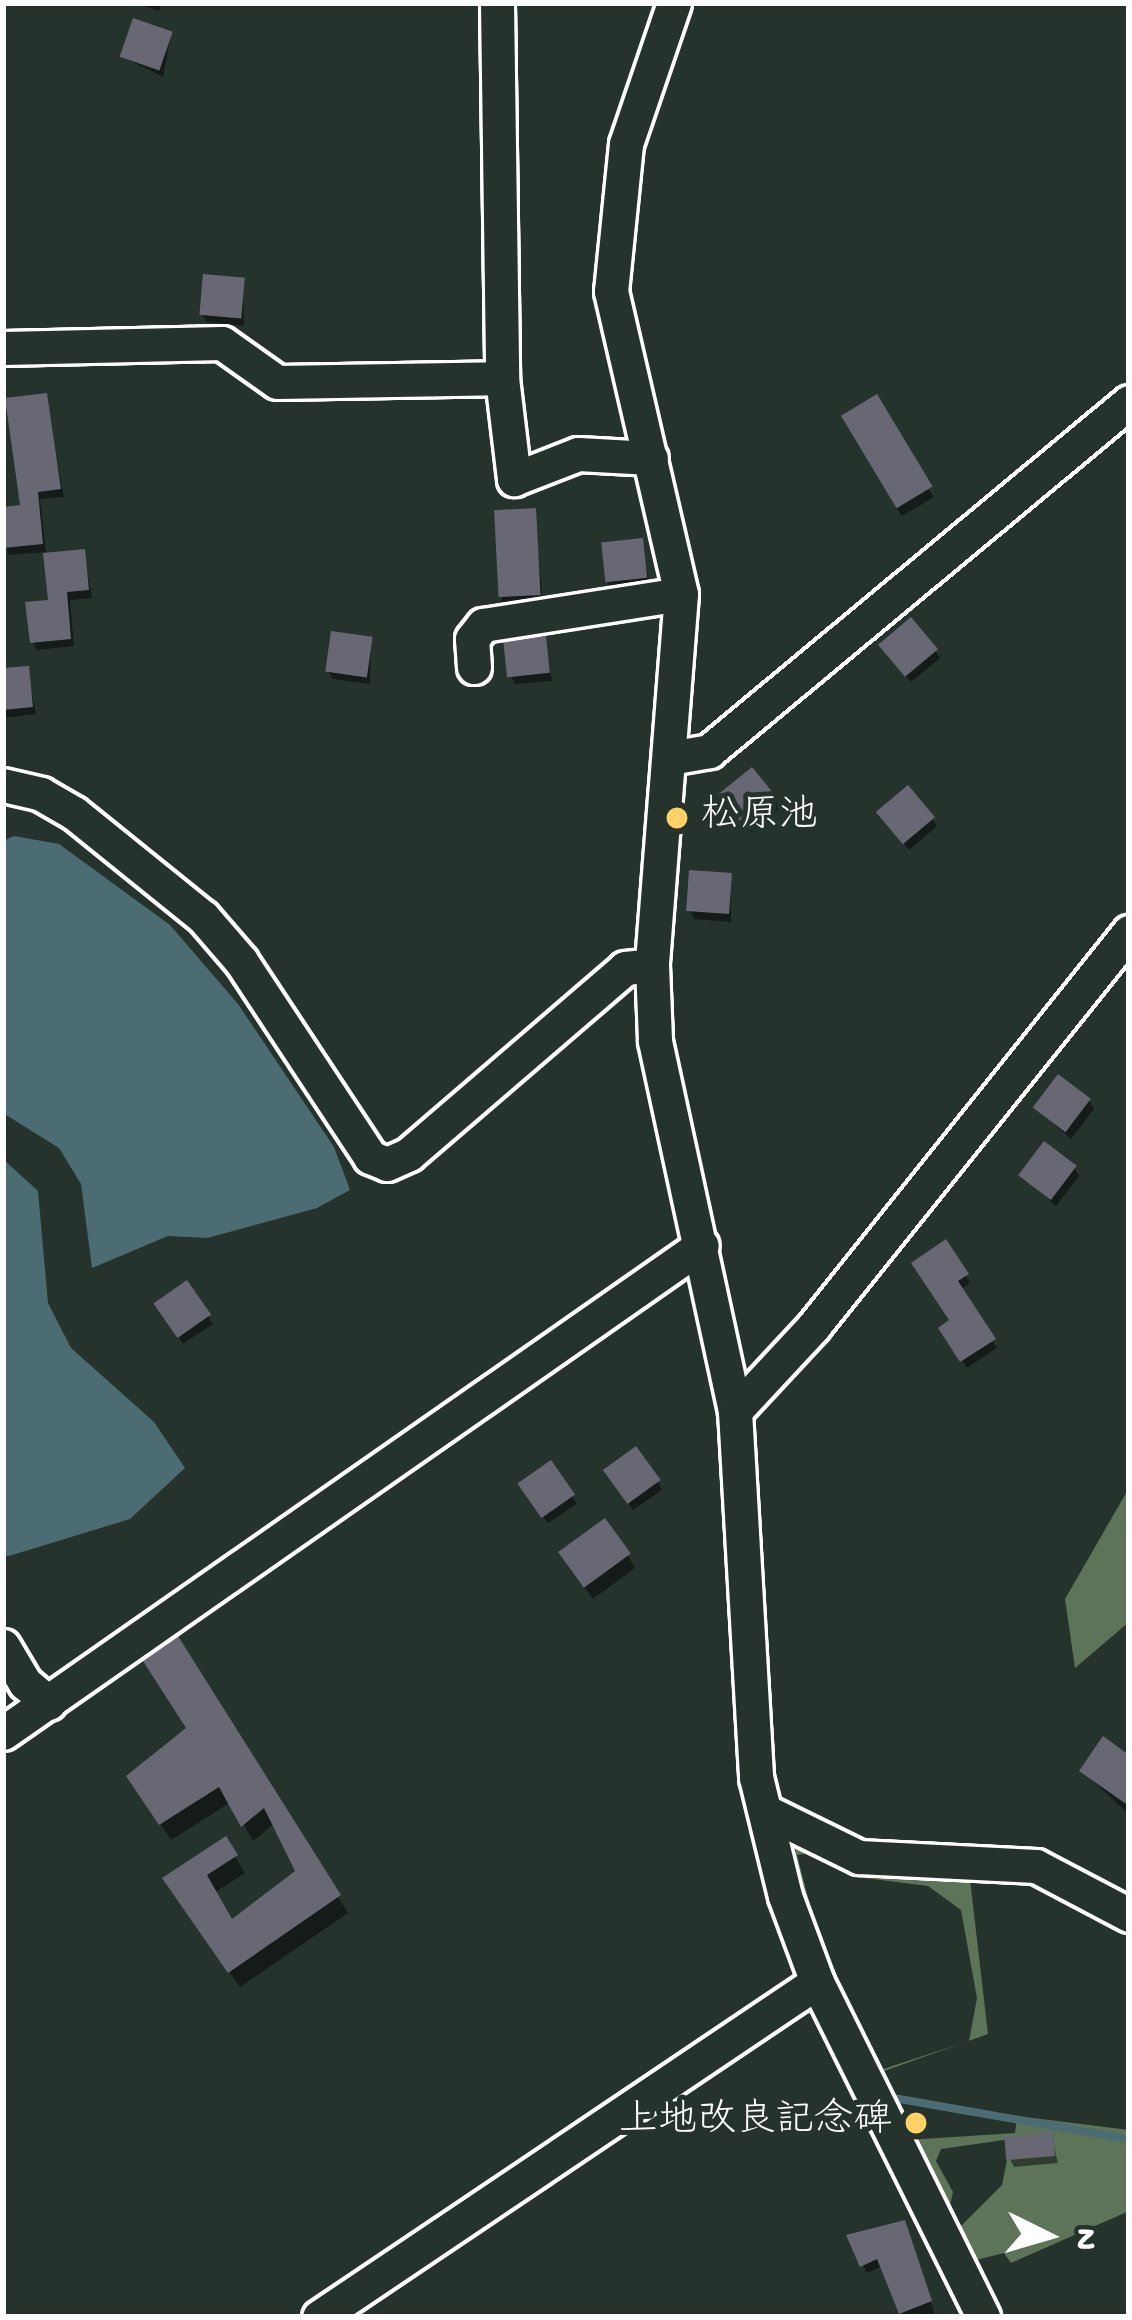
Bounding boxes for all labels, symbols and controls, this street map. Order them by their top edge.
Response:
place label: 松原池 [701,795,818,841]
marker: 松原池 [664,805,690,831]
place label: 上地改良記念碑 [619,2100,892,2146]
marker: 上地改良記念碑 [903,2110,929,2136]
north arrow [988,2176,1108,2296]
text: N [1064,2227,1104,2252]

